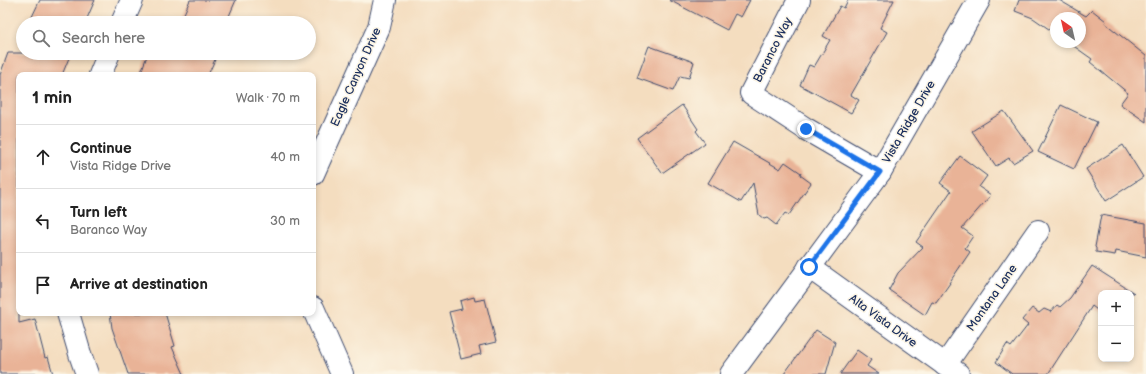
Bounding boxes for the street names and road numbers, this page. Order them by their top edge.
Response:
street label: Baranco Way [750,14,796,85]
street label: Eagle Canyon Drive [327,25,385,129]
street label: Vista Ridge Drive [879,78,939,166]
street label: Montana Lane [963,262,1021,334]
street label: Alta Vista Drive [846,291,920,351]

